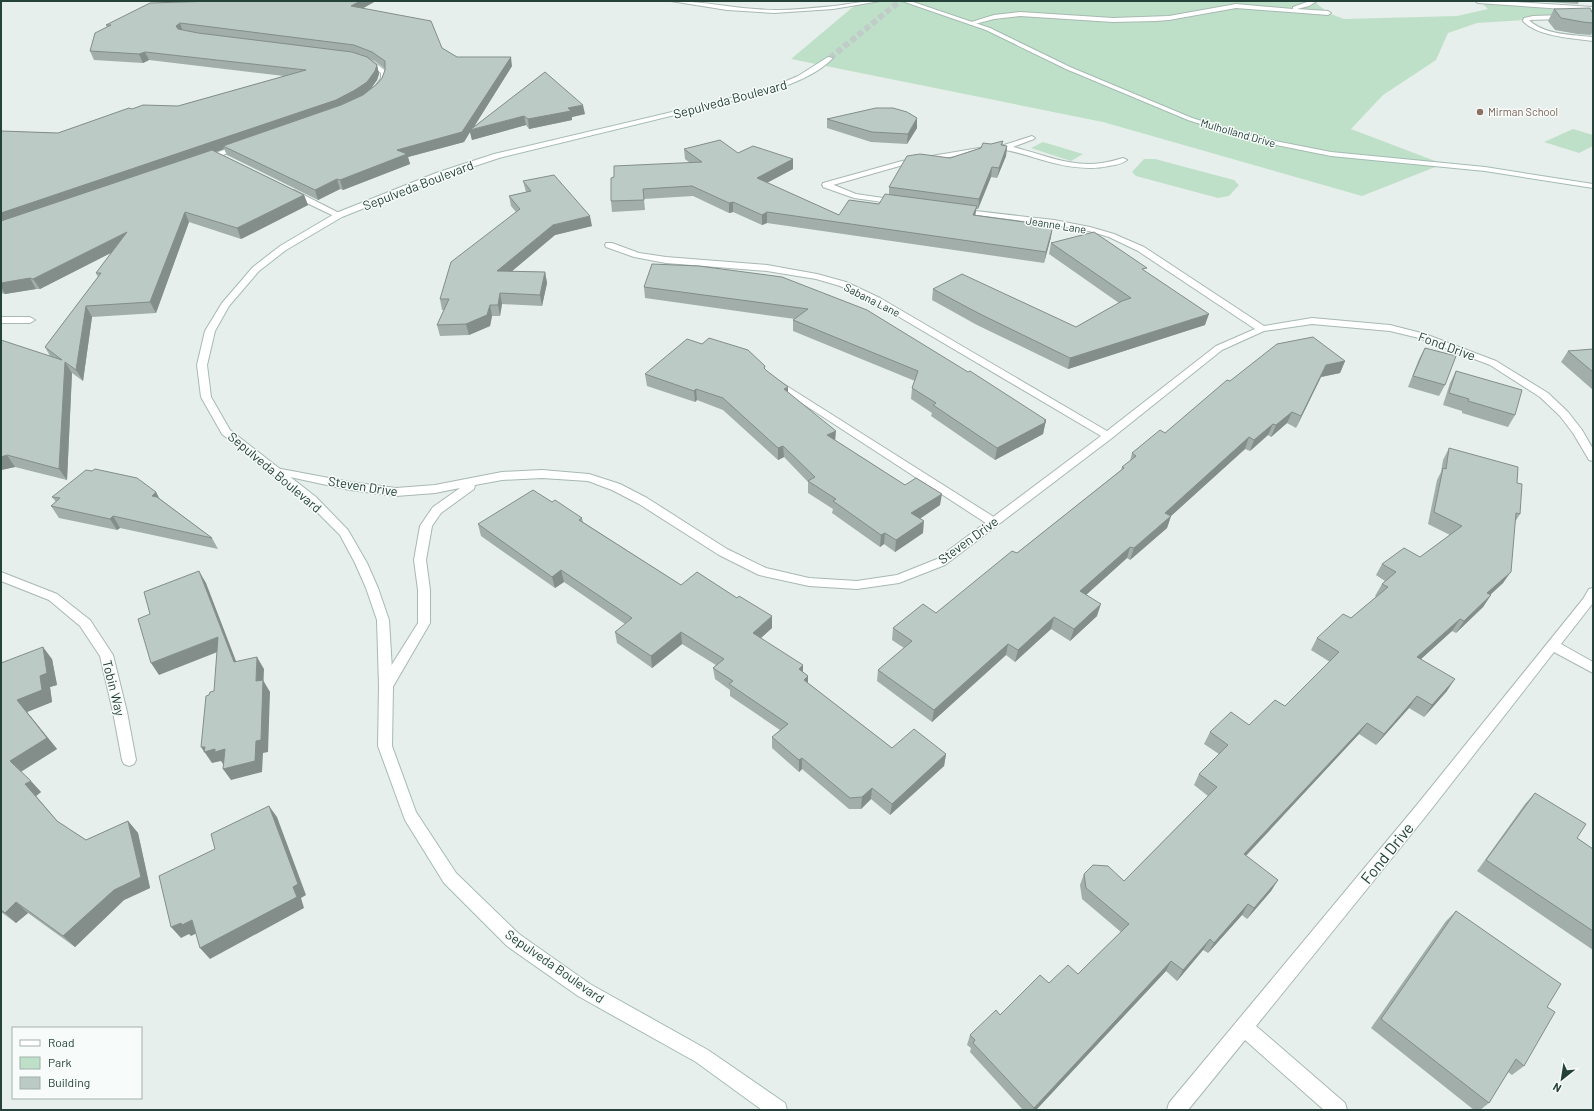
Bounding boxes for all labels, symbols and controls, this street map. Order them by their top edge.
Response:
street label: Sepulveda Boulevard [671,76,789,122]
place label: Mirman School [1488,105,1558,118]
marker: Mirman School [1475,107,1485,117]
street label: Mulholland Drive [1199,116,1277,149]
street label: Sepulveda Boulevard [360,157,476,213]
street label: Jeanne Lane [1025,213,1087,236]
street label: Sabana Lane [842,280,902,319]
street label: Fond Drive [1416,328,1478,364]
street label: Sepulveda Boulevard [225,428,325,516]
street label: Steven Drive [327,473,399,499]
street label: Steven Drive [935,513,1001,567]
street label: Tobin Way [99,658,129,718]
street label: Fond Drive [1356,818,1417,887]
street label: Sepulveda Boulevard [502,926,608,1006]
legend [12,1027,142,1099]
text: Road [48,1035,75,1049]
text: Park [48,1055,72,1069]
north arrow [1542,1059,1582,1099]
text: Building [48,1075,90,1089]
text: N [1550,1081,1563,1096]

